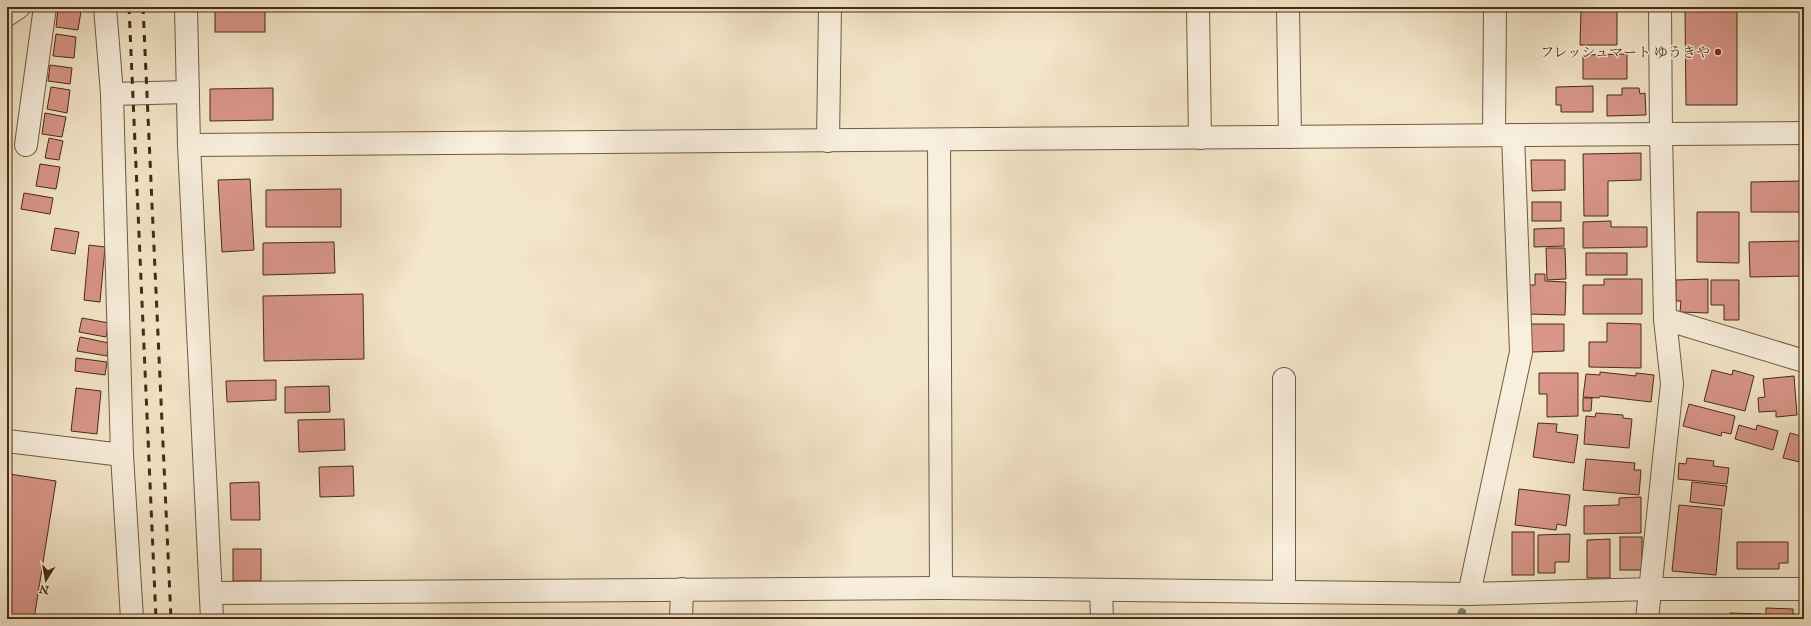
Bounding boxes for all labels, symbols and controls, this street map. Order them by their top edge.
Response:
place label: フレッシュマート ゆうきや [1540,44,1710,62]
marker: フレッシュマート ゆうきや [1713,47,1723,57]
north arrow [26,560,66,600]
text: N [38,581,51,597]

